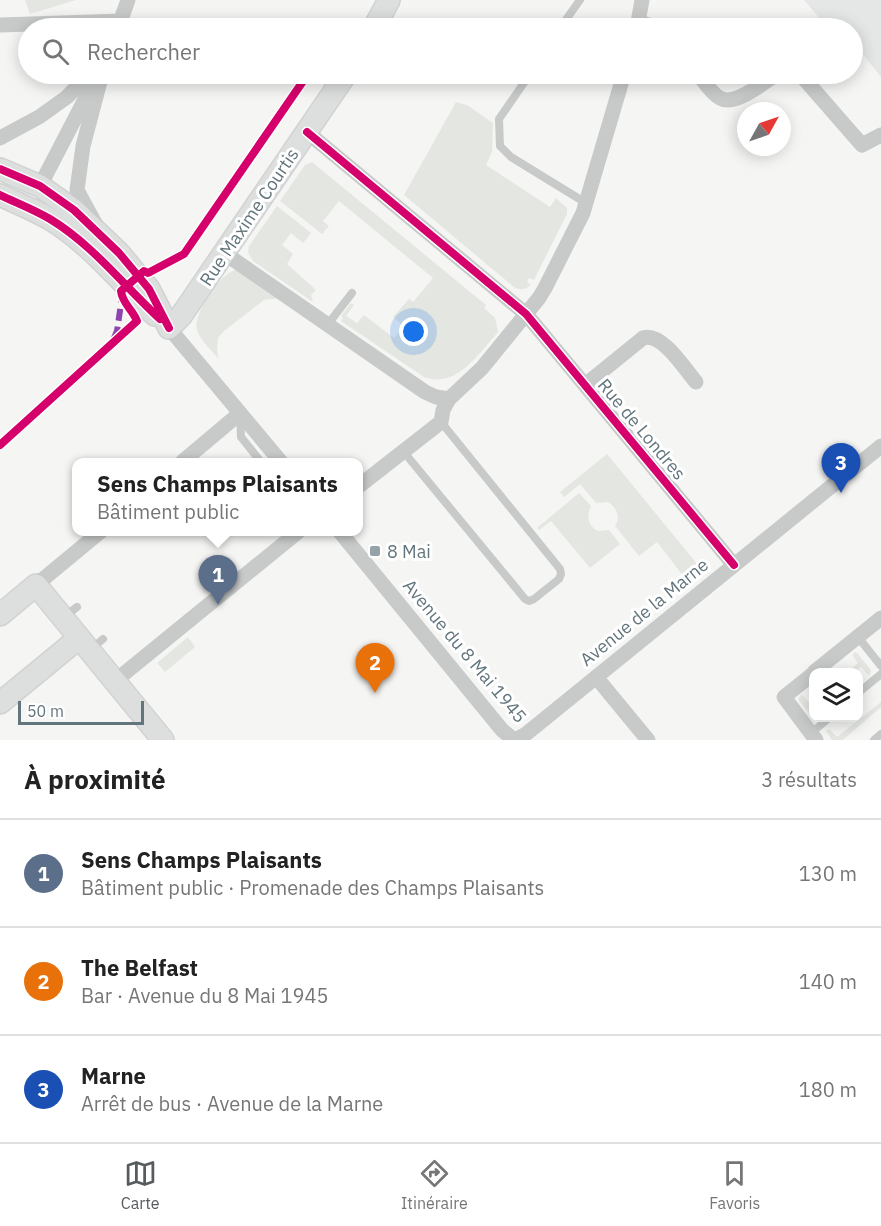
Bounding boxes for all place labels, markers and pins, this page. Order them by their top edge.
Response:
pin: 3 [822,444,860,493]
place label: 8 Mai [387,540,431,563]
marker: 8 Mai [368,544,382,558]
pin: 1 [198,556,238,605]
pin: 2 [356,644,394,693]

